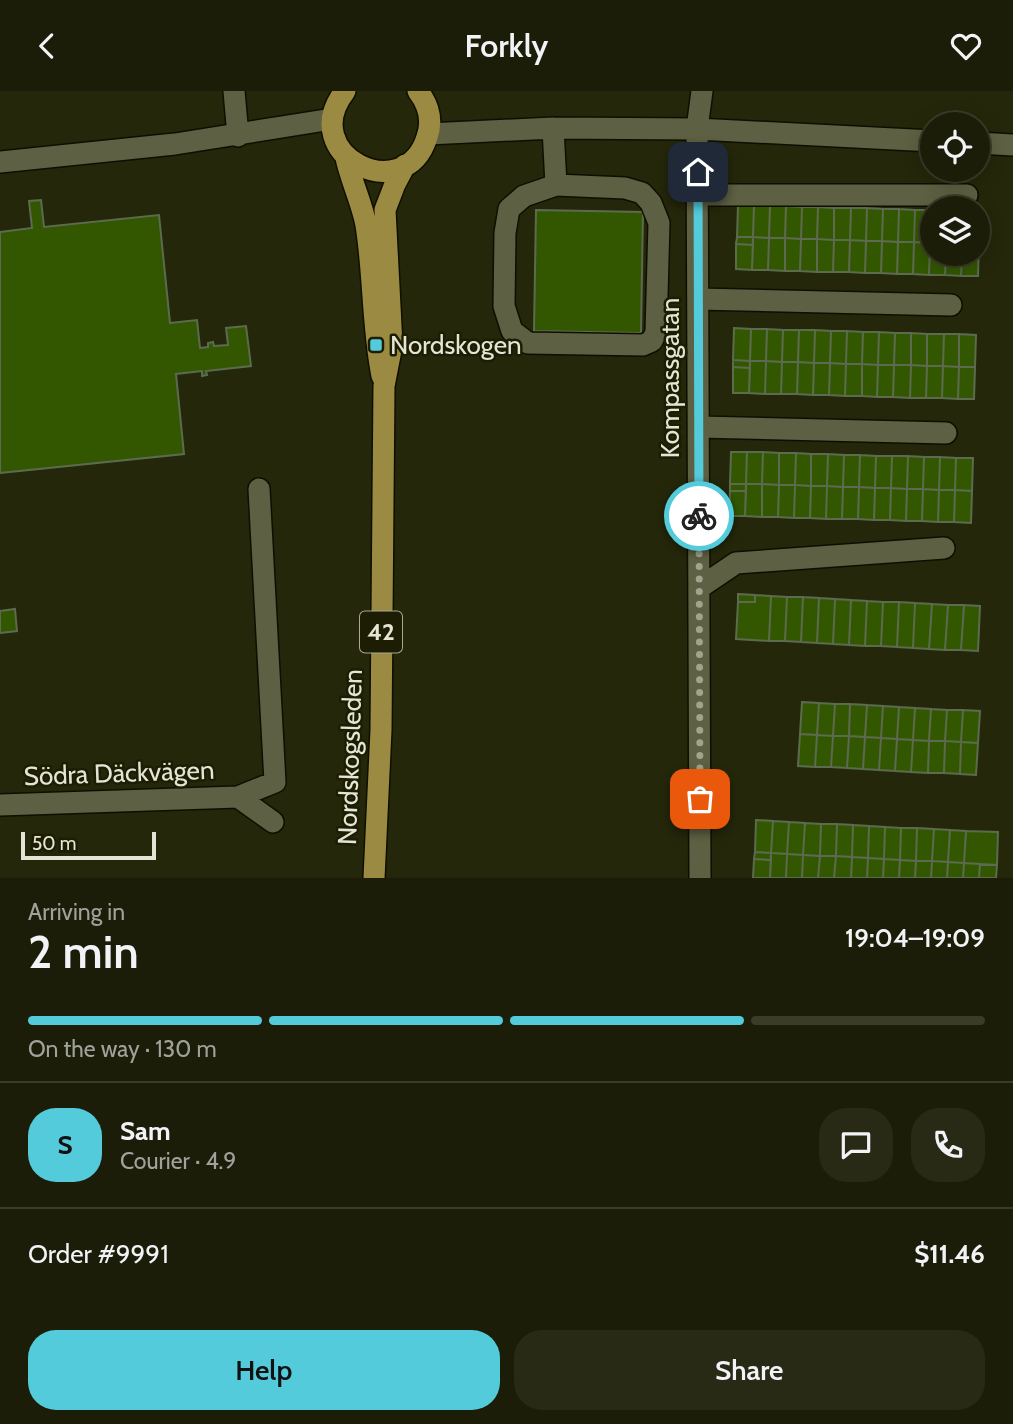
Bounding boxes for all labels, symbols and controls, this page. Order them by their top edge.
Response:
text: Forkly [465,26,548,65]
icon: back [28,27,66,65]
icon: heart [947,27,985,65]
map controls [920,112,990,266]
button: locate [920,112,990,182]
pin [668,142,728,202]
icon: home [679,153,717,191]
button: layers [920,196,990,266]
street label: Kompassgatan [654,298,686,458]
place label: Nordskogen [390,329,521,361]
marker: Nordskogen [368,337,384,353]
courier [664,481,734,551]
icon: bike [680,497,718,535]
road number: 42 [360,611,402,653]
street label: Nordskogsleden [331,668,369,846]
street label: Södra Däckvägen [23,754,215,792]
pin [670,769,730,829]
icon: bag [681,780,719,818]
scale bar [21,829,156,861]
text: 50 m [32,832,76,855]
text: Arriving in [28,898,125,926]
text: 19:04–19:09 [845,922,985,954]
text: 2 min [28,924,139,980]
text: On the way · 130 m [28,1035,217,1063]
button: chat [819,1108,893,1182]
button: phone [911,1108,985,1182]
text: Sam [120,1115,171,1147]
text: S [57,1129,73,1161]
text: Courier · 4.9 [120,1147,236,1175]
text: Order #9991 [28,1238,169,1270]
text: $11.46 [914,1238,985,1270]
button: Help [28,1330,500,1410]
button: Share [514,1330,985,1410]

